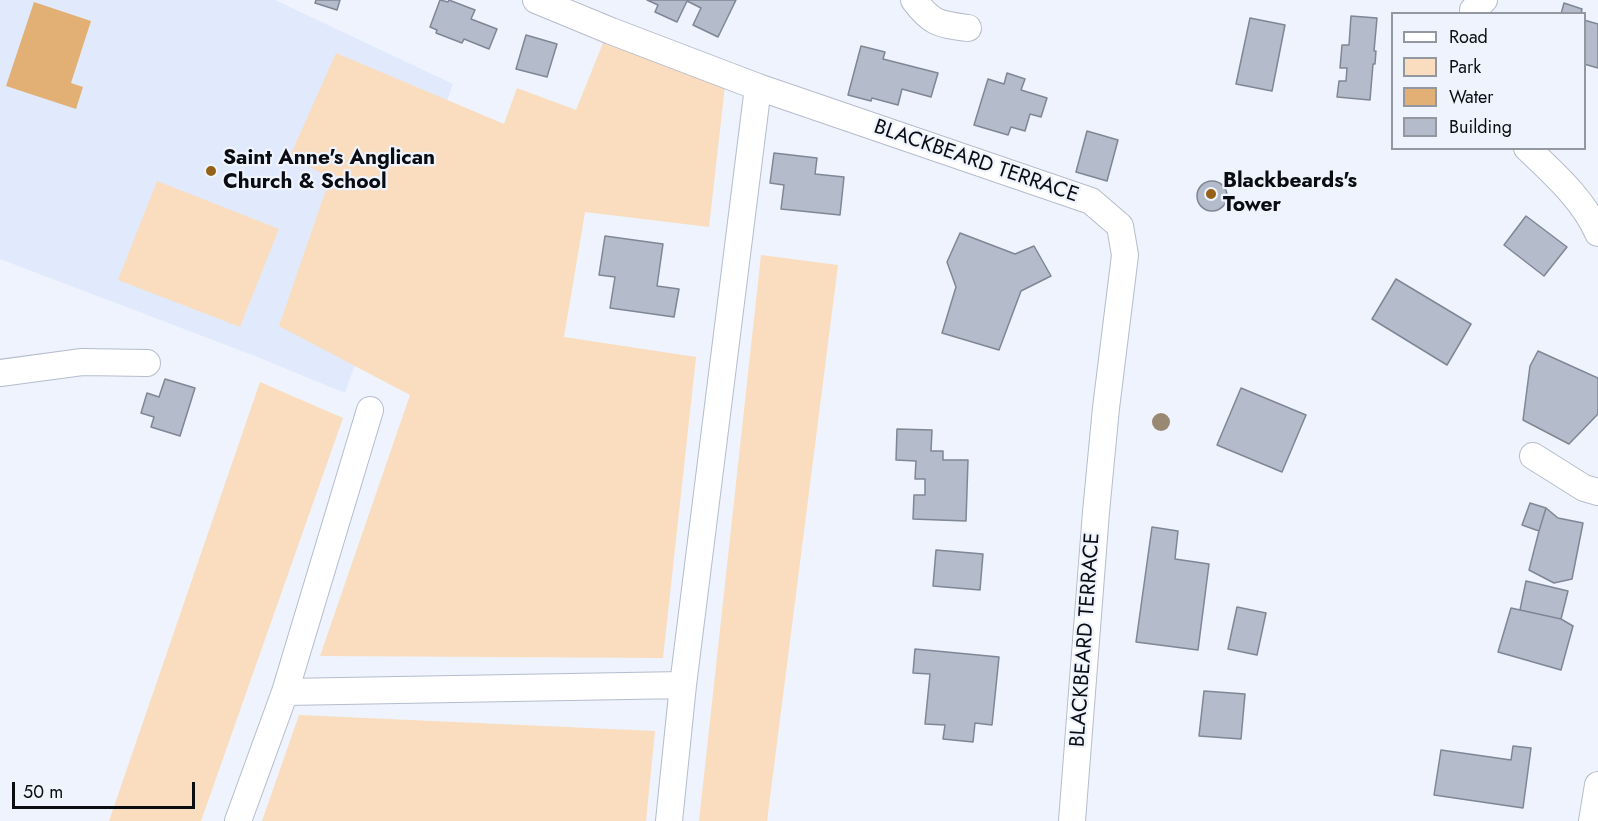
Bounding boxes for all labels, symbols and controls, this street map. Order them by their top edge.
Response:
legend [1391,12,1586,150]
text: Road [1449,24,1488,50]
text: Park [1449,54,1481,80]
text: Water [1449,84,1493,110]
text: Building [1449,114,1512,140]
street label: BLACKBEARD TERRACE [870,115,1082,209]
place label: Saint Anne's Anglican Church & School [223,146,435,196]
marker: Saint Anne's Anglican Church & School [204,164,218,178]
place label: Blackbeards's Tower [1223,169,1357,219]
marker: Blackbeards's Tower [1204,187,1218,201]
street label: BLACKBEARD TERRACE [1066,532,1106,748]
scale bar [15,770,198,808]
text: 50 m [23,779,63,805]

